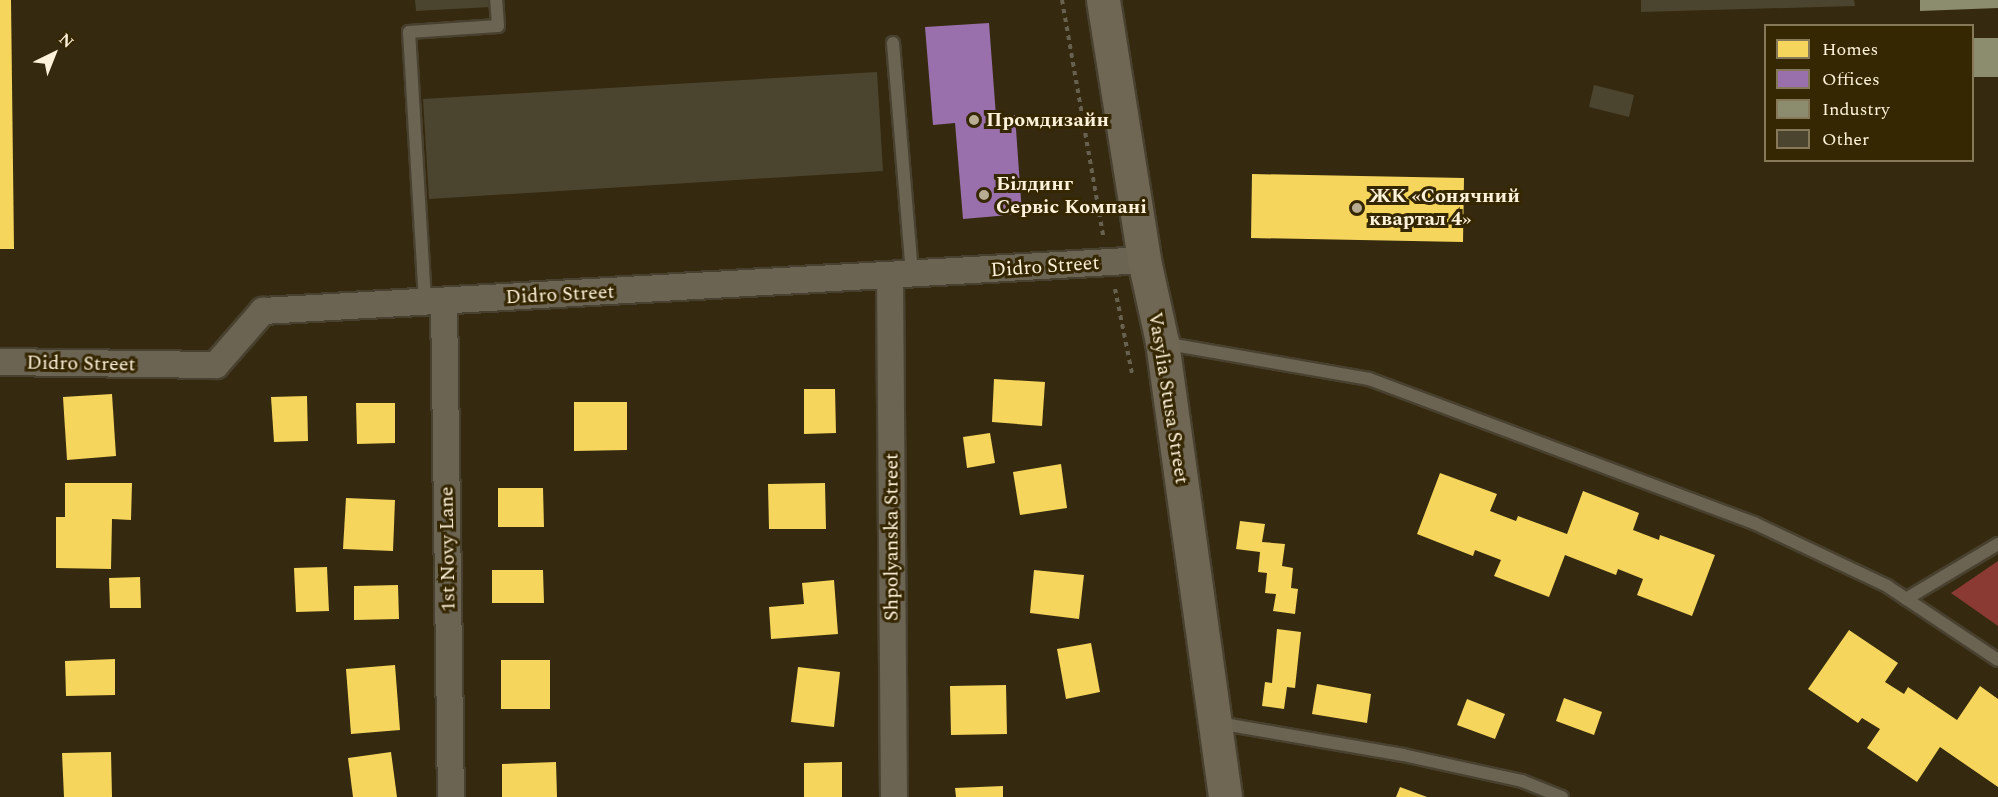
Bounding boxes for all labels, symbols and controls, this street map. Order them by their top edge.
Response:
north arrow [24,24,84,84]
legend [1764,24,1974,162]
text: N [53,28,79,54]
text: Homes [1822,36,1878,63]
text: Offices [1822,66,1880,93]
text: Industry [1822,96,1890,123]
place label: Промдизайн [986,108,1109,132]
marker: Промдизайн [967,113,981,127]
text: Other [1822,126,1869,153]
place label: Білдинг Сервіс Компані [996,172,1147,219]
place label: ЖК «Сонячний квартал 4» [1369,184,1520,231]
marker: Білдинг Сервіс Компані [977,188,991,202]
marker: ЖК «Сонячний квартал 4» [1350,201,1364,215]
street label: Didro Street [990,251,1100,283]
street label: Didro Street [505,280,615,310]
street label: Vasylia Stusa Street [1143,310,1193,486]
street label: Didro Street [26,351,136,377]
street label: Shpolyanska Street [880,453,904,621]
street label: 1st Novy Lane [435,486,461,612]

